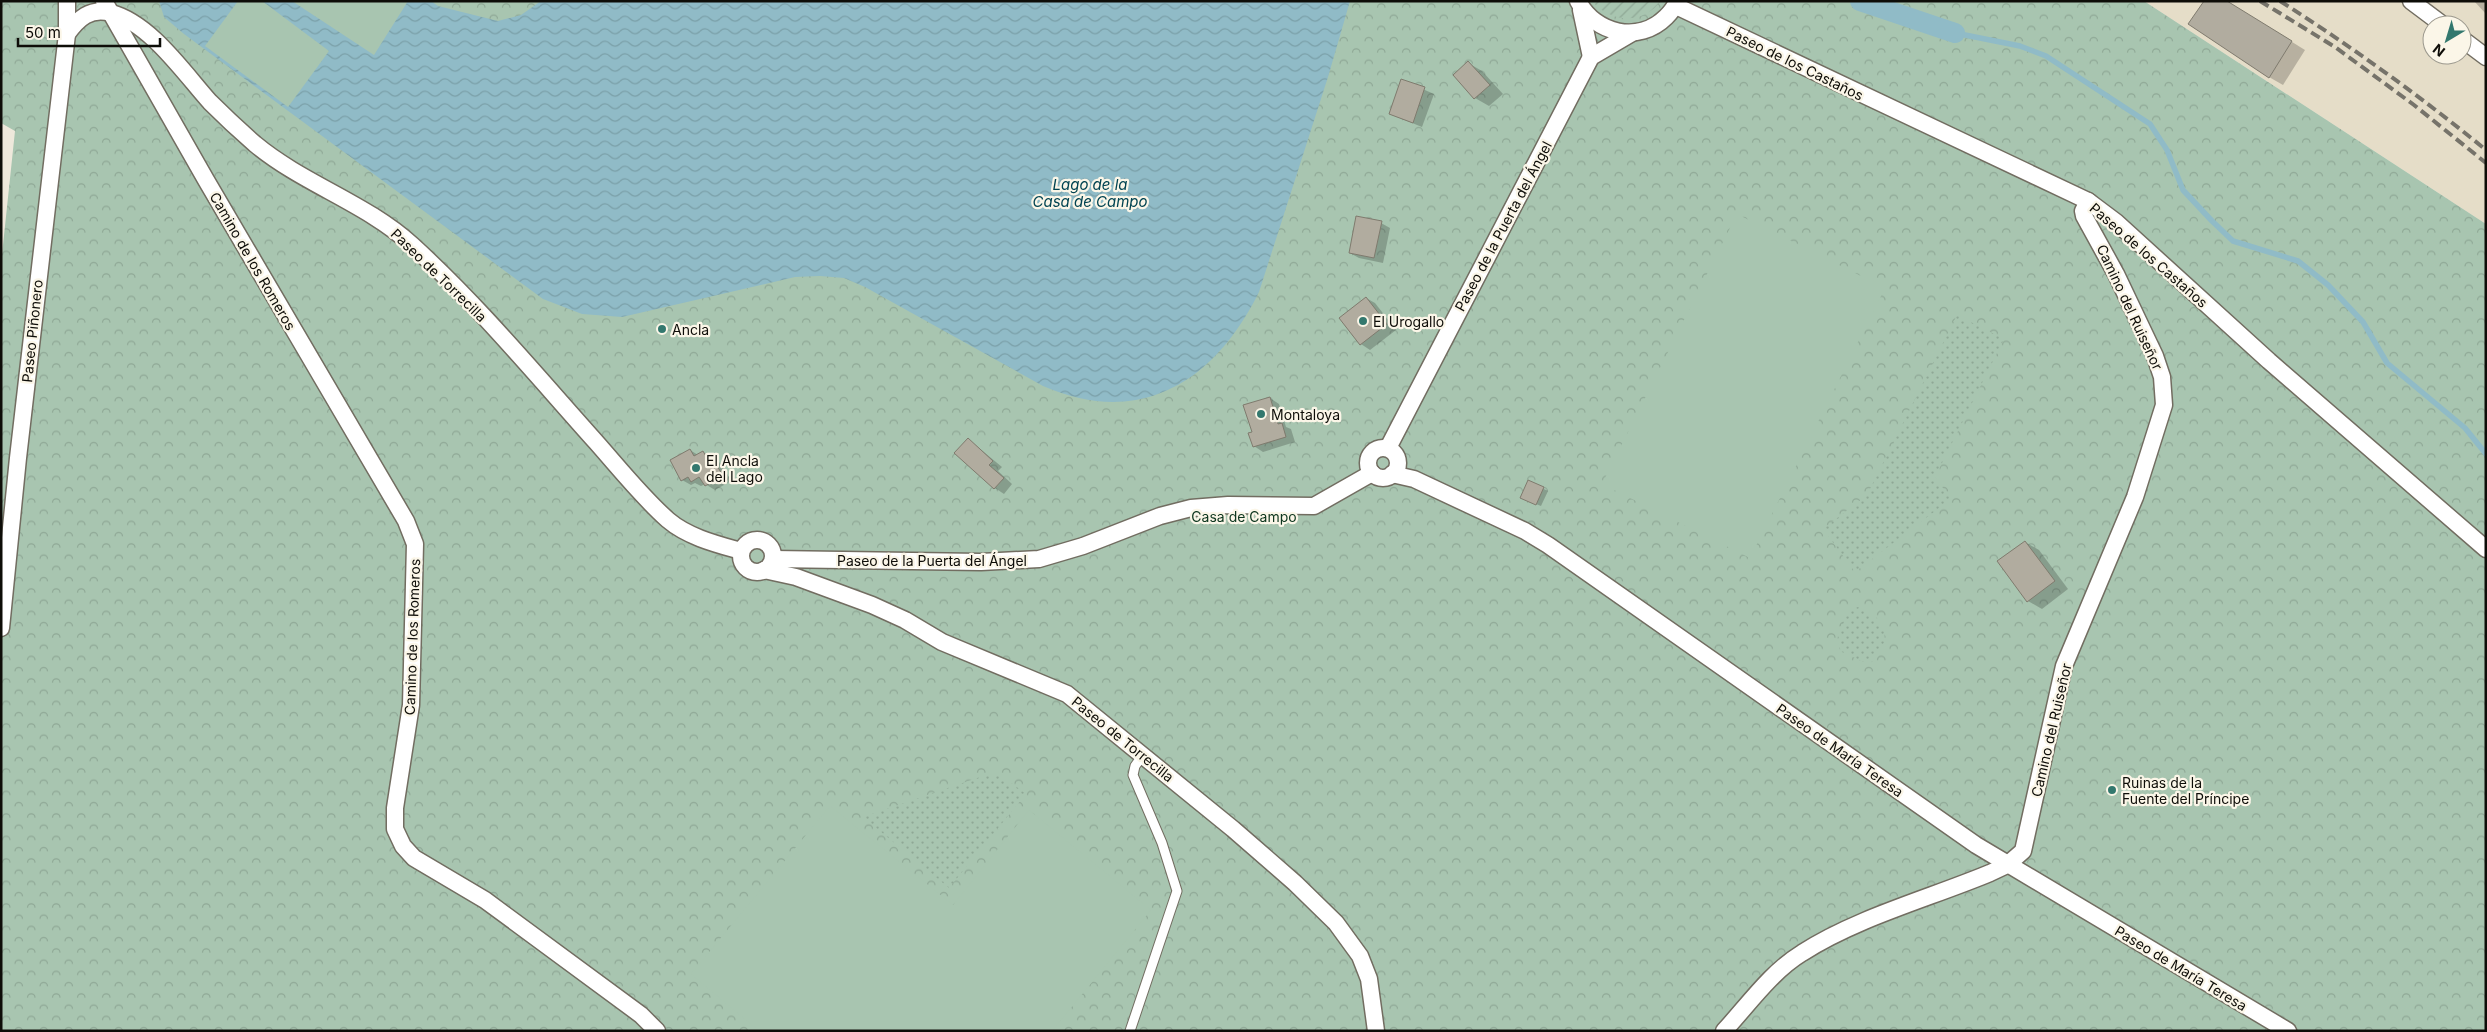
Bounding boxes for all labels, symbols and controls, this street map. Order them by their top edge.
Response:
scale bar [18,15,160,47]
north arrow [2422,15,2472,65]
street label: Paseo de los Castaños [1724,22,1866,104]
text: 50 m [25,23,61,42]
text: N [2429,41,2448,61]
street label: Paseo de la Puerta del Ángel [1451,138,1555,314]
water label: Lago de la Casa de Campo [1032,175,1148,211]
street label: Camino de los Romeros [206,189,300,333]
street label: Paseo de los Castaños [2087,199,2211,311]
street label: Paseo de Torrecilla [388,225,490,325]
street label: Camino del Ruiseñor [2093,242,2167,372]
street label: Paseo Piñonero [18,279,46,383]
place label: El Urogallo [1373,313,1444,330]
marker: El Urogallo [1357,315,1369,327]
place label: Ancla [672,321,709,338]
marker: Ancla [656,323,668,335]
place label: Montaloya [1271,406,1340,423]
marker: Montaloya [1255,408,1267,420]
place label: El Ancla del Lago [706,452,763,485]
marker: El Ancla del Lago [690,462,702,474]
park label: Casa de Campo [1191,508,1297,525]
street label: Paseo de la Puerta del Ángel [837,552,1027,569]
street label: Camino de los Romeros [401,558,423,716]
street label: Camino del Ruiseñor [2027,662,2075,798]
street label: Paseo de Torrecilla [1069,693,1177,785]
street label: Paseo de María Teresa [1773,700,1907,800]
place label: Ruinas de la Fuente del Príncipe [2122,774,2249,807]
marker: Ruinas de la Fuente del Príncipe [2106,784,2118,796]
street label: Paseo de María Teresa [2112,922,2250,1014]

